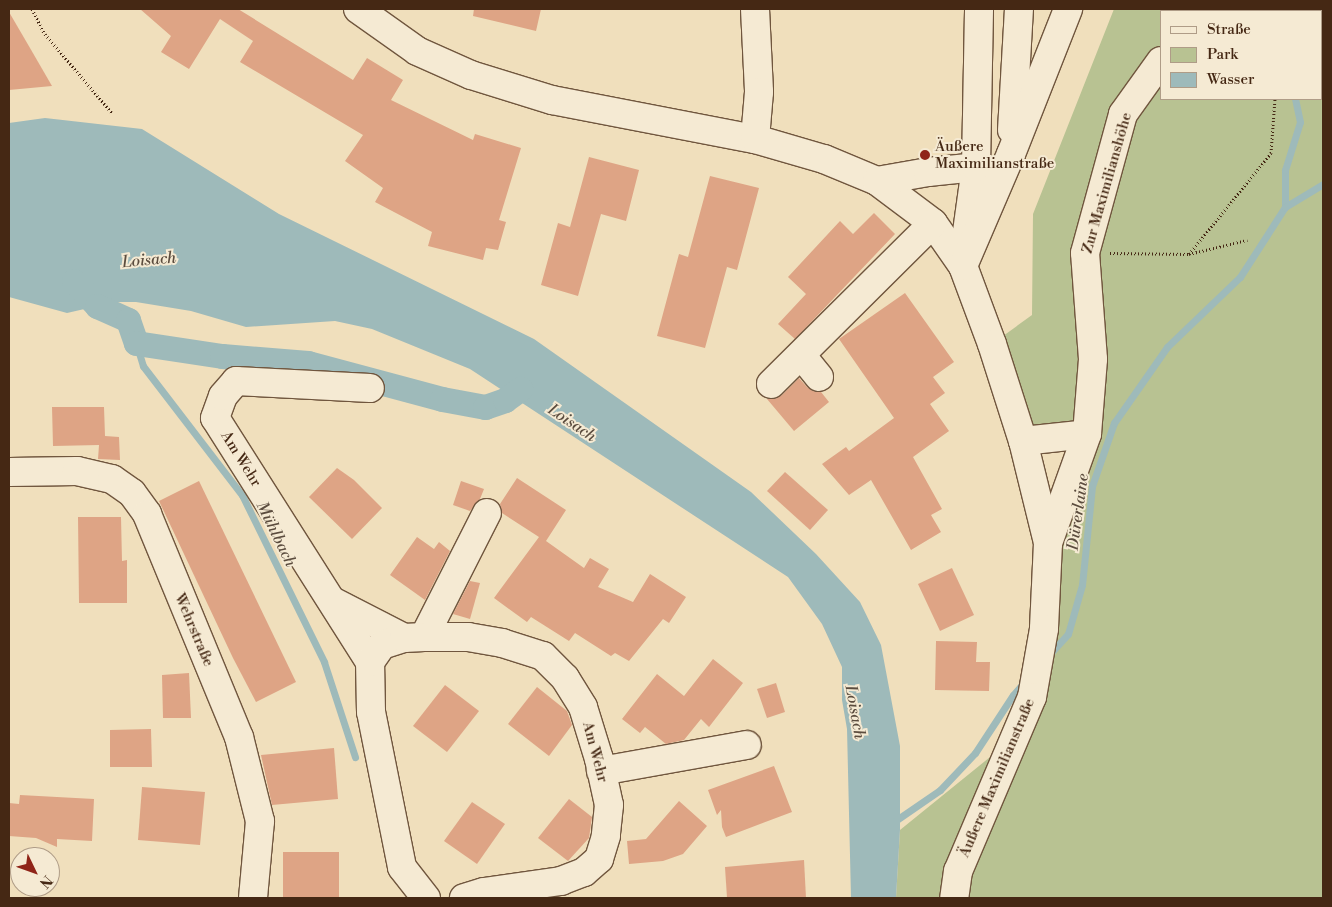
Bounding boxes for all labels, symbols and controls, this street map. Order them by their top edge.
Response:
legend [1160,10,1322,100]
text: Straße [1207,20,1251,39]
text: Park [1207,45,1238,64]
text: Wasser [1207,70,1254,89]
street label: Zur Maximilianshöhe [1078,110,1136,256]
place label: Äußere Maximilianstraße [935,137,1054,172]
marker: Äußere Maximilianstraße [919,149,931,161]
water label: Loisach [121,248,177,272]
water label: Loisach [544,400,600,446]
street label: Am Wehr [217,428,265,490]
water label: Dürerlaine [1063,472,1093,552]
water label: Mühlbach [252,498,300,570]
street label: Wehrstraße [171,591,217,669]
water label: Loisach [841,684,869,740]
street label: Äußere Maximilianstraße [955,696,1039,860]
street label: Am Wehr [578,720,612,784]
north arrow [10,847,60,897]
text: N [35,871,56,892]

